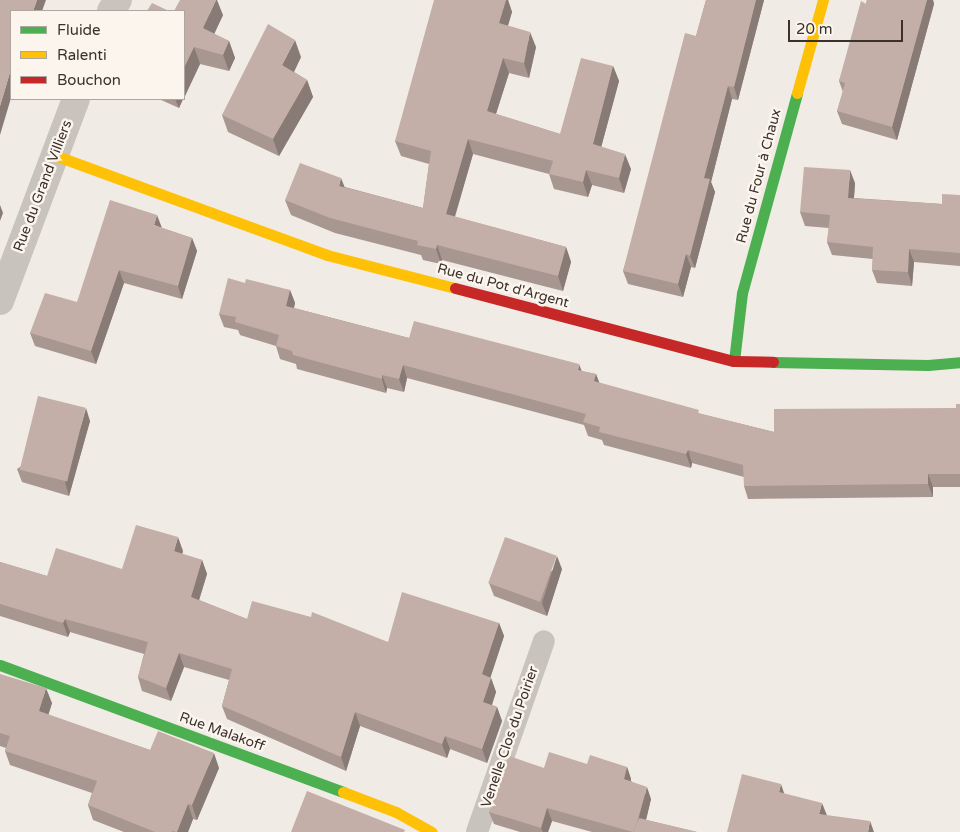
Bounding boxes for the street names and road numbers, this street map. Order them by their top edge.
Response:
street label: Rue du Four à Chaux [733,107,785,245]
street label: Rue du Grand Villiers [10,118,76,254]
street label: Rue du Pot d'Argent [435,260,571,312]
street label: Venelle Clos du Poirier [478,664,542,810]
street label: Rue Malakoff [177,709,267,755]

